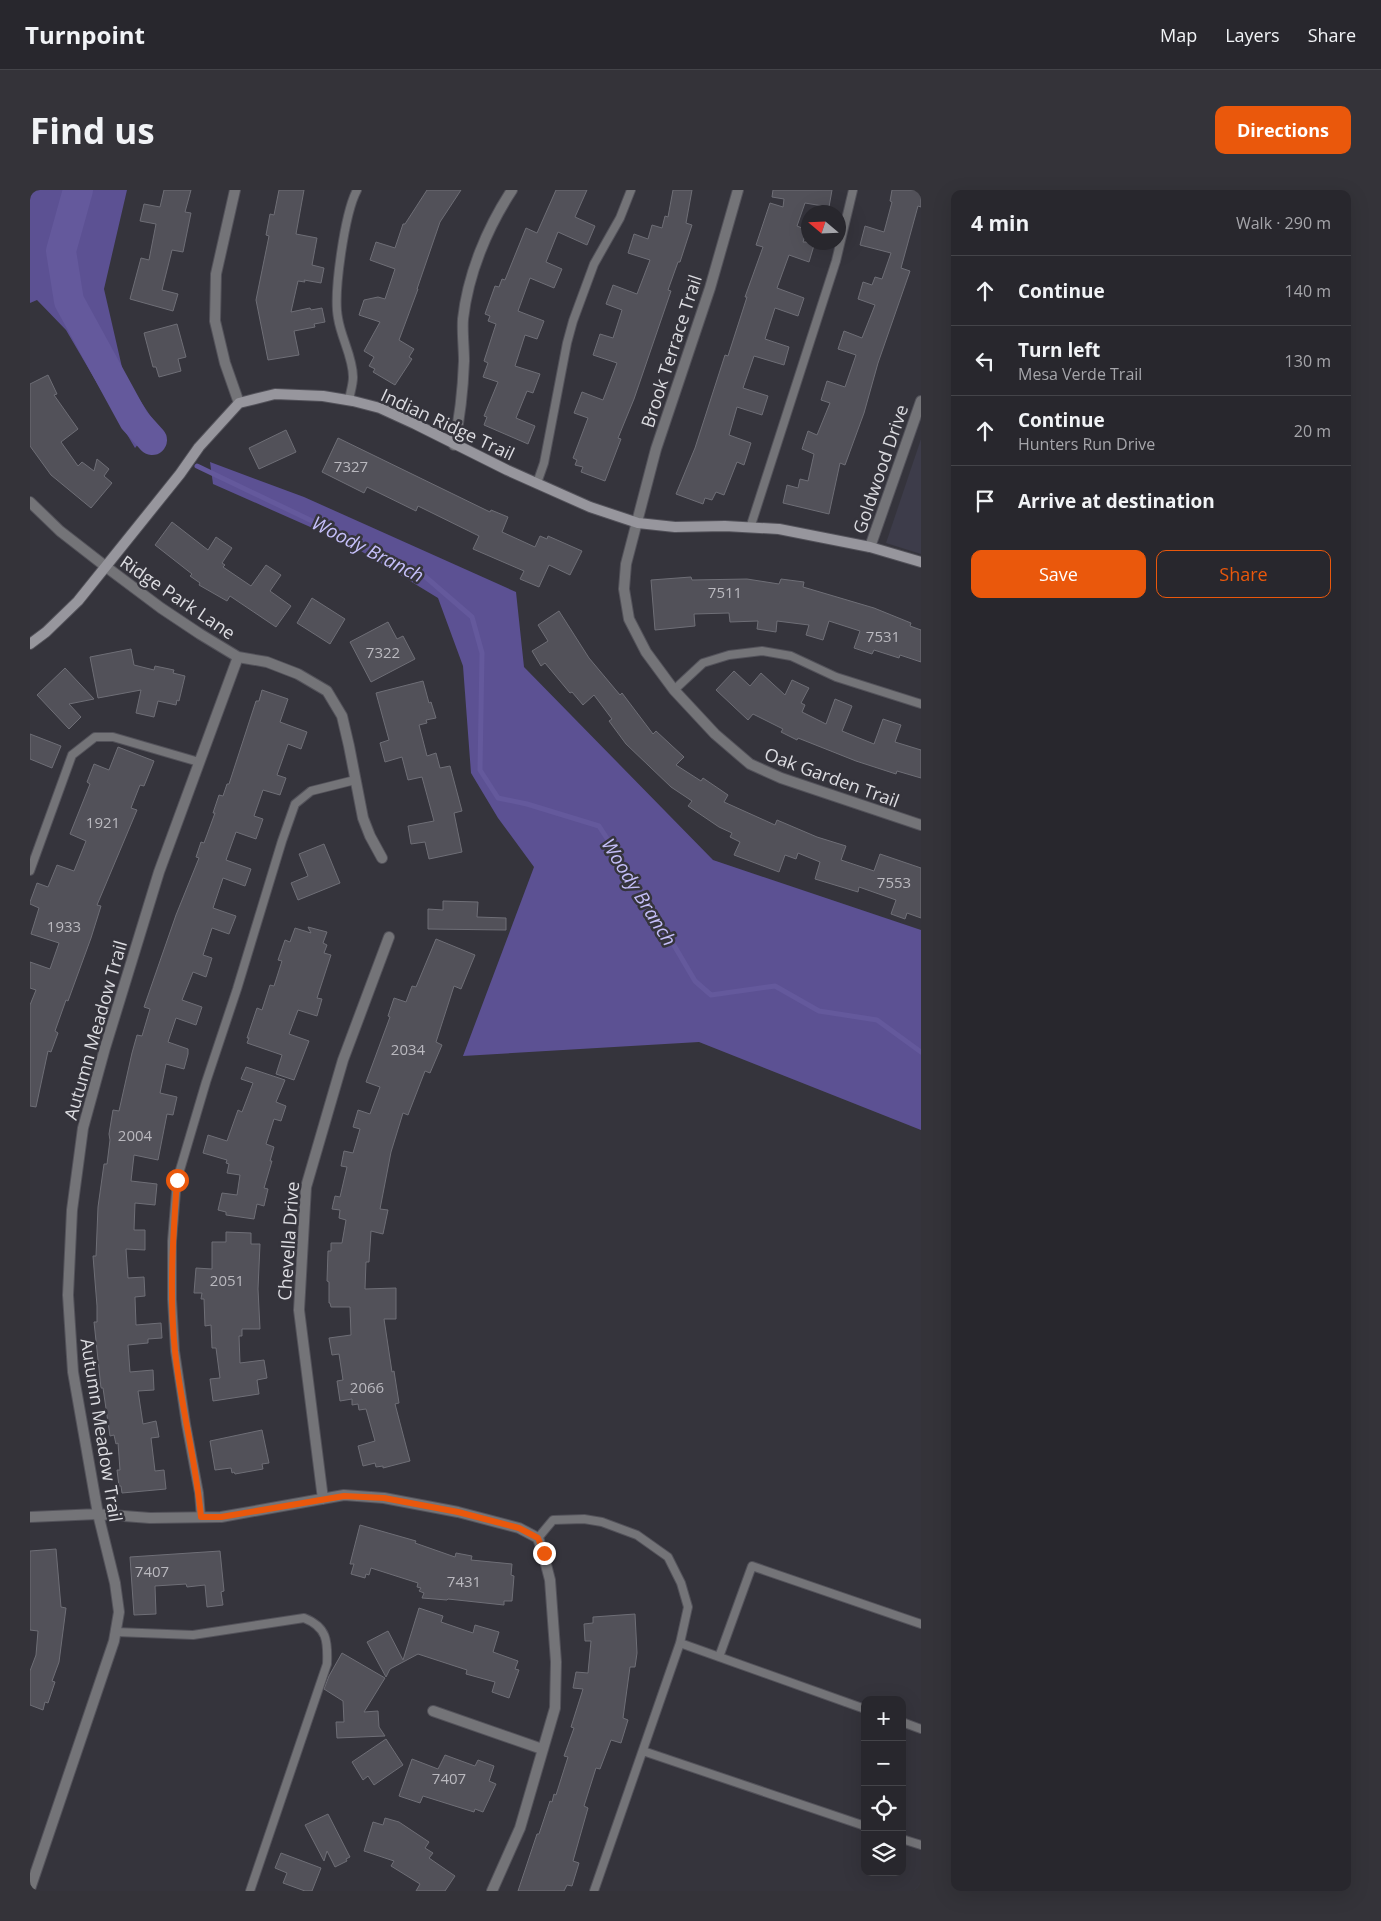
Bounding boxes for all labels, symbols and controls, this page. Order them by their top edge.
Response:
text: Turnpoint [25,18,145,51]
text: Map [1160,23,1197,47]
text: Layers [1225,23,1280,47]
text: Share [1308,23,1356,47]
button: Directions [1215,106,1351,154]
text: Find us [30,107,155,154]
north arrow [801,205,846,250]
text: 4 min [971,209,1029,237]
text: Walk · 290 m [1236,212,1331,234]
street label: Brook Terrace Trail [635,272,707,430]
icon: ahead [971,277,999,305]
text: Continue [1018,278,1105,304]
text: 140 m [1285,280,1331,302]
text: Turn left [1018,337,1100,363]
icon: left [971,347,999,375]
text: 130 m [1285,350,1331,372]
text: Mesa Verde Trail [1018,363,1142,385]
street label: Indian Ridge Trail [377,382,519,466]
street label: Goldwood Drive [847,401,913,537]
text: Continue [1018,407,1105,433]
icon: ahead [971,417,999,445]
text: 20 m [1294,420,1331,442]
text: Hunters Run Drive [1018,433,1155,455]
house number: 7327 [334,456,368,476]
icon: arrive [971,487,999,515]
text: Arrive at destination [1018,488,1215,514]
water label: Woody Branch [308,510,428,588]
street label: Ridge Park Lane [116,550,240,644]
button: Save [971,550,1146,598]
button: Share [1156,550,1331,598]
house number: 7511 [708,582,742,602]
house number: 7531 [866,626,900,646]
house number: 7322 [366,642,400,662]
street label: Oak Garden Trail [761,741,903,813]
house number: 1921 [86,812,120,832]
water label: Woody Branch [596,833,682,951]
house number: 7553 [877,872,911,892]
house number: 1933 [47,916,81,936]
street label: Autumn Meadow Trail [58,938,132,1122]
house number: 2034 [391,1039,426,1059]
house number: 2004 [118,1125,153,1145]
route start [166,1169,189,1192]
street label: Chevella Drive [272,1181,304,1301]
house number: 2051 [210,1270,244,1290]
street label: Autumn Meadow Trail [76,1337,128,1523]
house number: 2066 [350,1377,384,1397]
route end [533,1542,556,1565]
house number: 7407 [135,1561,169,1581]
house number: 7431 [447,1571,481,1591]
map controls [861,1696,906,1876]
button: + [861,1696,906,1741]
button: − [861,1741,906,1786]
house number: 7407 [432,1768,466,1788]
button: locate [861,1786,906,1831]
button: layers [861,1831,906,1876]

